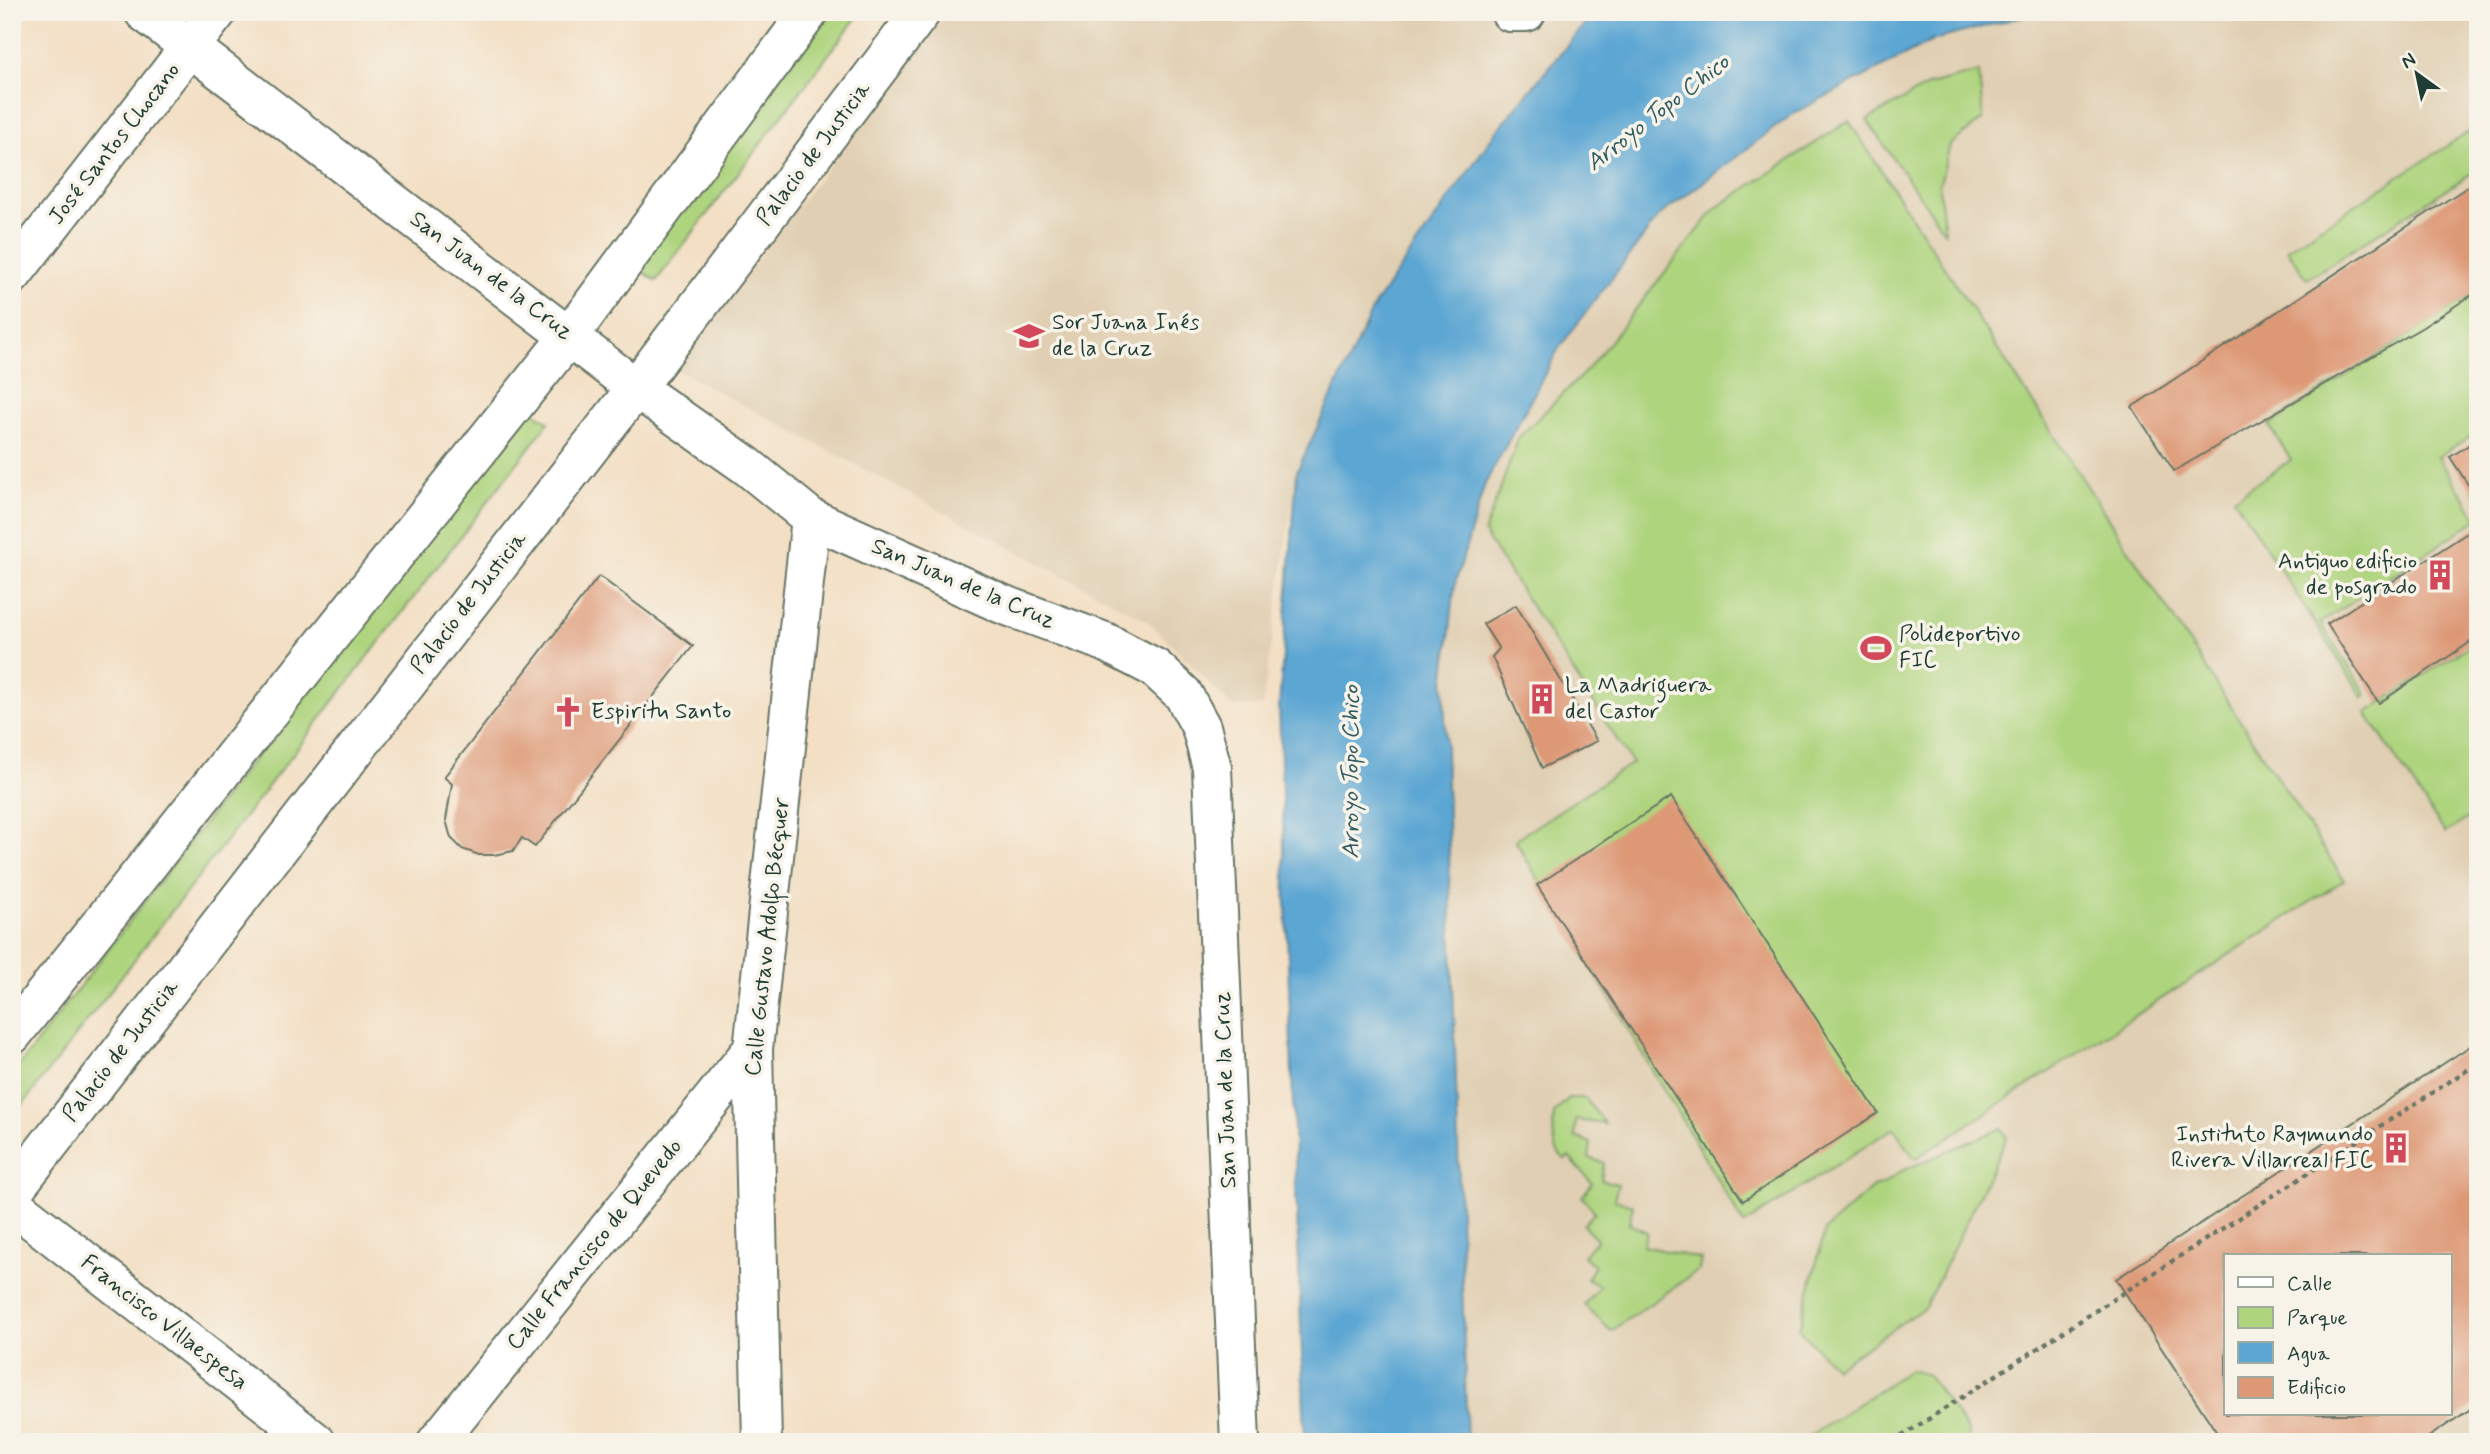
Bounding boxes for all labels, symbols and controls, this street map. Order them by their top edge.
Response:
north arrow [2382,38,2452,108]
water label: Arroyo Topo Chico [1580,47,1737,179]
text: N [2396,47,2421,75]
street label: José Santos Chocano [42,57,188,231]
street label: Palacio de Justicia [750,76,878,232]
street label: San Juan de la Cruz [403,205,579,347]
place label: Sor Juana Inés de la Cruz [1052,308,1199,364]
school or university icon: Sor Juana Inés de la Cruz [1012,319,1046,353]
street label: Palacio de Justicia [404,525,534,680]
street label: San Juan de la Cruz [866,532,1060,636]
place label: Antiguo edificio de posgrado [2278,547,2417,603]
building icon: Antiguo edificio de posgrado [2423,558,2457,592]
place label: Polideportivo FIC [1899,620,2021,676]
sports icon: Polideportivo FIC [1859,631,1893,665]
place label: La Madriguera del Castor [1565,671,1712,727]
building icon: La Madriguera del Castor [1525,682,1559,716]
water label: Arroyo Topo Chico [1336,684,1367,859]
church icon: Espiritu Santo [551,695,585,729]
place label: Espiritu Santo [591,697,731,727]
street label: Calle Gustavo Adolfo Bécquer [738,796,799,1078]
street label: Palacio de Justicia [56,973,186,1128]
street label: San Juan de la Cruz [1208,991,1244,1189]
place label: Instituto Raymundo Rivera Villarreal FIC [2171,1120,2373,1176]
building icon: Instituto Raymundo Rivera Villarreal FIC [2379,1131,2413,1165]
street label: Calle Francisco de Quevedo [500,1133,690,1357]
street label: Francisco Villaespesa [74,1248,254,1398]
legend [2224,1254,2452,1416]
text: Calle [2287,1270,2332,1298]
text: Parque [2287,1304,2348,1332]
text: Agua [2287,1340,2330,1368]
text: Edificio [2287,1374,2346,1402]

